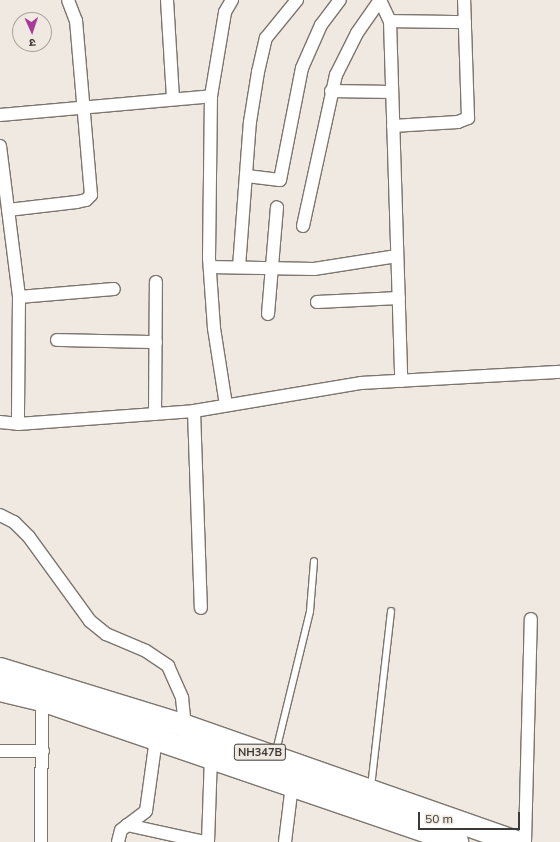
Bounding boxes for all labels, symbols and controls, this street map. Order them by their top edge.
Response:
north arrow [12,12,52,52]
text: उ [29,36,36,50]
road number: NH347B [233,743,287,761]
scale bar [420,804,522,830]
text: 50 m [425,811,453,826]

